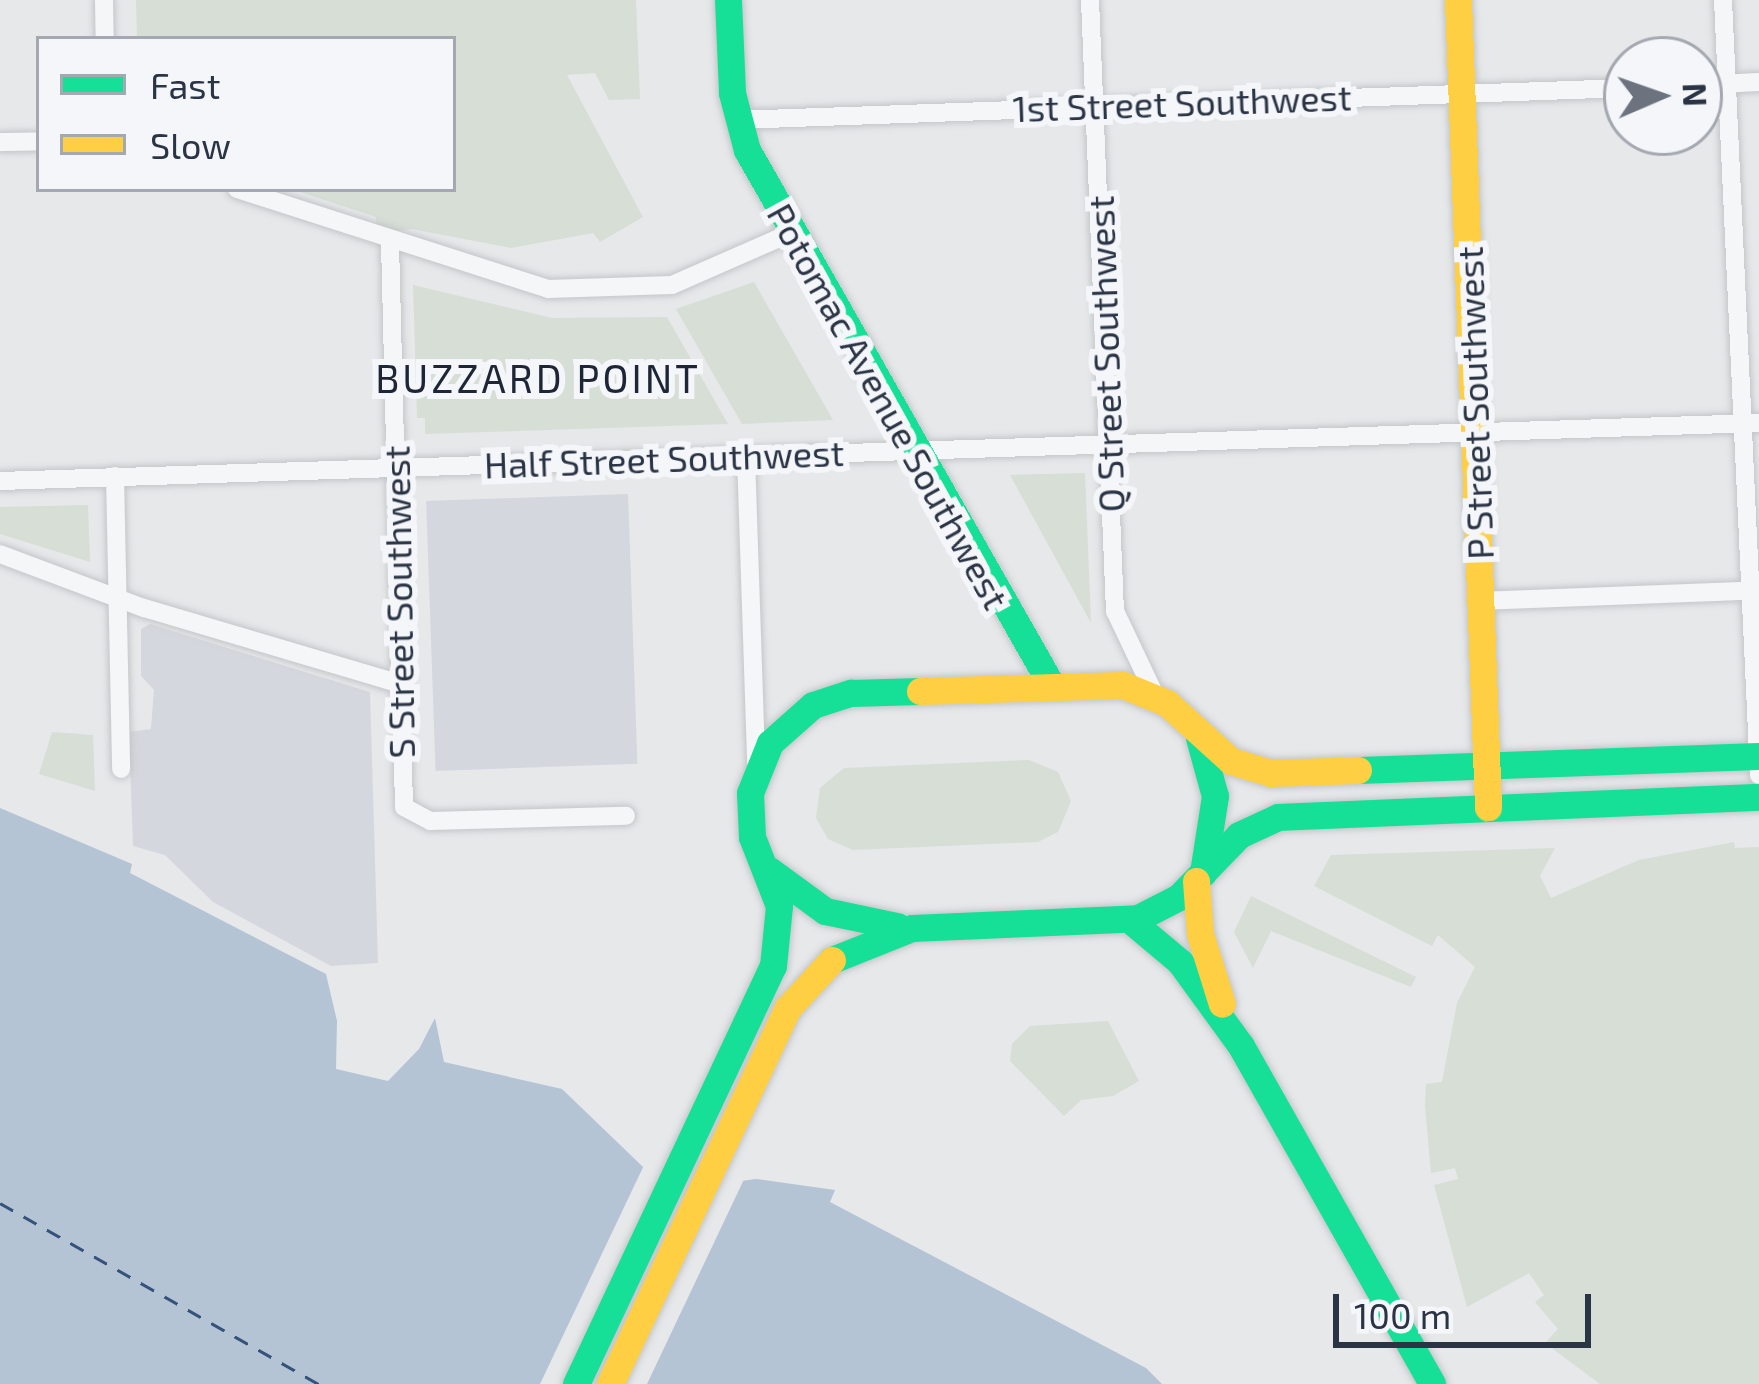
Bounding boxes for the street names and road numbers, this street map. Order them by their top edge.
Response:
street label: 1st Street Southwest [1012,74,1352,130]
street label: Potomac Avenue Southwest [759,195,1019,617]
street label: Q Street Southwest [1078,195,1132,513]
street label: P Street Southwest [1447,245,1501,561]
street label: Half Street Southwest [483,430,845,486]
street label: S Street Southwest [374,445,422,759]

